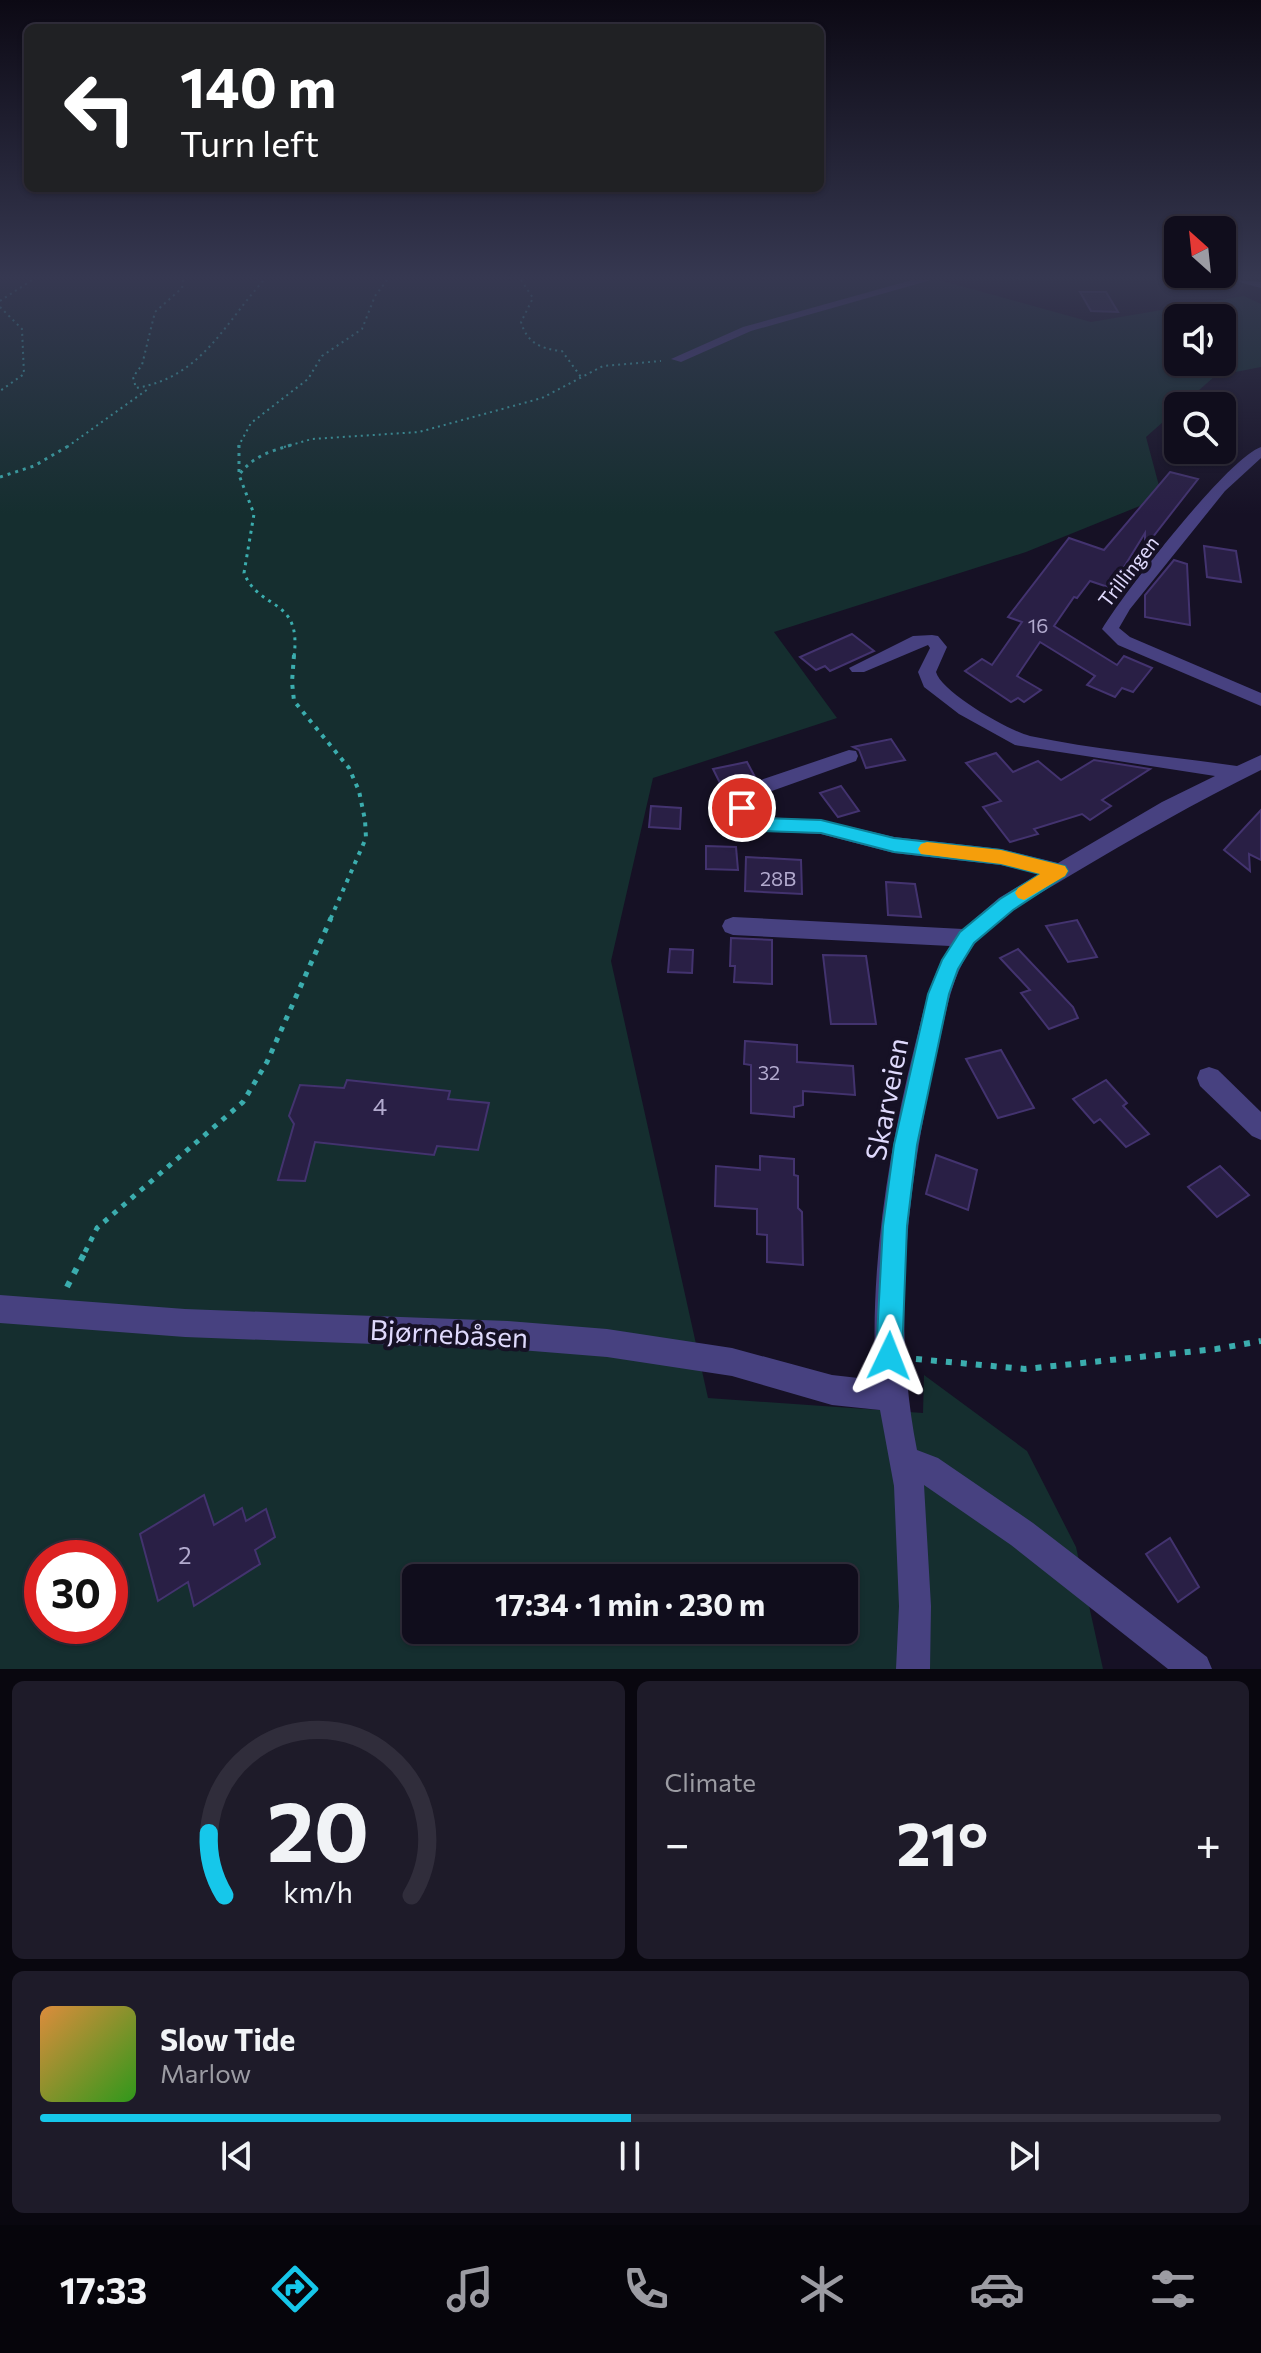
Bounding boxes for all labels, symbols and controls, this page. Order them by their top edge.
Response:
text: 140 m [180,51,336,120]
icon: left [48,56,152,160]
text: Turn left [180,120,319,164]
north arrow [1164,216,1236,288]
map controls [1164,216,1236,464]
button: sound [1164,304,1236,376]
button: search [1164,392,1236,464]
street label: Trillingen [1093,531,1163,611]
house number: 16 [1028,613,1048,637]
pin [708,774,776,842]
icon: arrive [720,786,764,830]
house number: 28B [760,866,796,890]
street label: Skarveien [857,1035,915,1163]
house number: 32 [758,1060,780,1084]
house number: 4 [373,1091,387,1120]
street label: Bjørnebåsen [369,1312,529,1354]
position arrow [847,1314,931,1398]
speed limit sign: 30 [24,1540,128,1644]
house number: 2 [178,1540,192,1569]
text: 17:34 · 1 min · 230 m [495,1585,765,1622]
text: Climate [665,1766,756,1797]
text: 20 [267,1777,369,1879]
text: 21° [896,1805,988,1878]
text: − [665,1815,690,1869]
text: + [1195,1815,1221,1869]
text: km/h [283,1874,353,1909]
text: Slow Tide [160,2020,295,2057]
text: Marlow [160,2057,251,2088]
icon: previous [215,2134,259,2178]
icon: pause [608,2134,652,2178]
icon: next [1002,2134,1046,2178]
icon: directions [267,2261,323,2317]
icon: music [442,2261,498,2317]
icon: phone [618,2261,674,2317]
icon: climate [794,2261,850,2317]
icon: car [969,2261,1025,2317]
icon: filters [1145,2261,1201,2317]
text: 17:33 [60,2267,147,2311]

